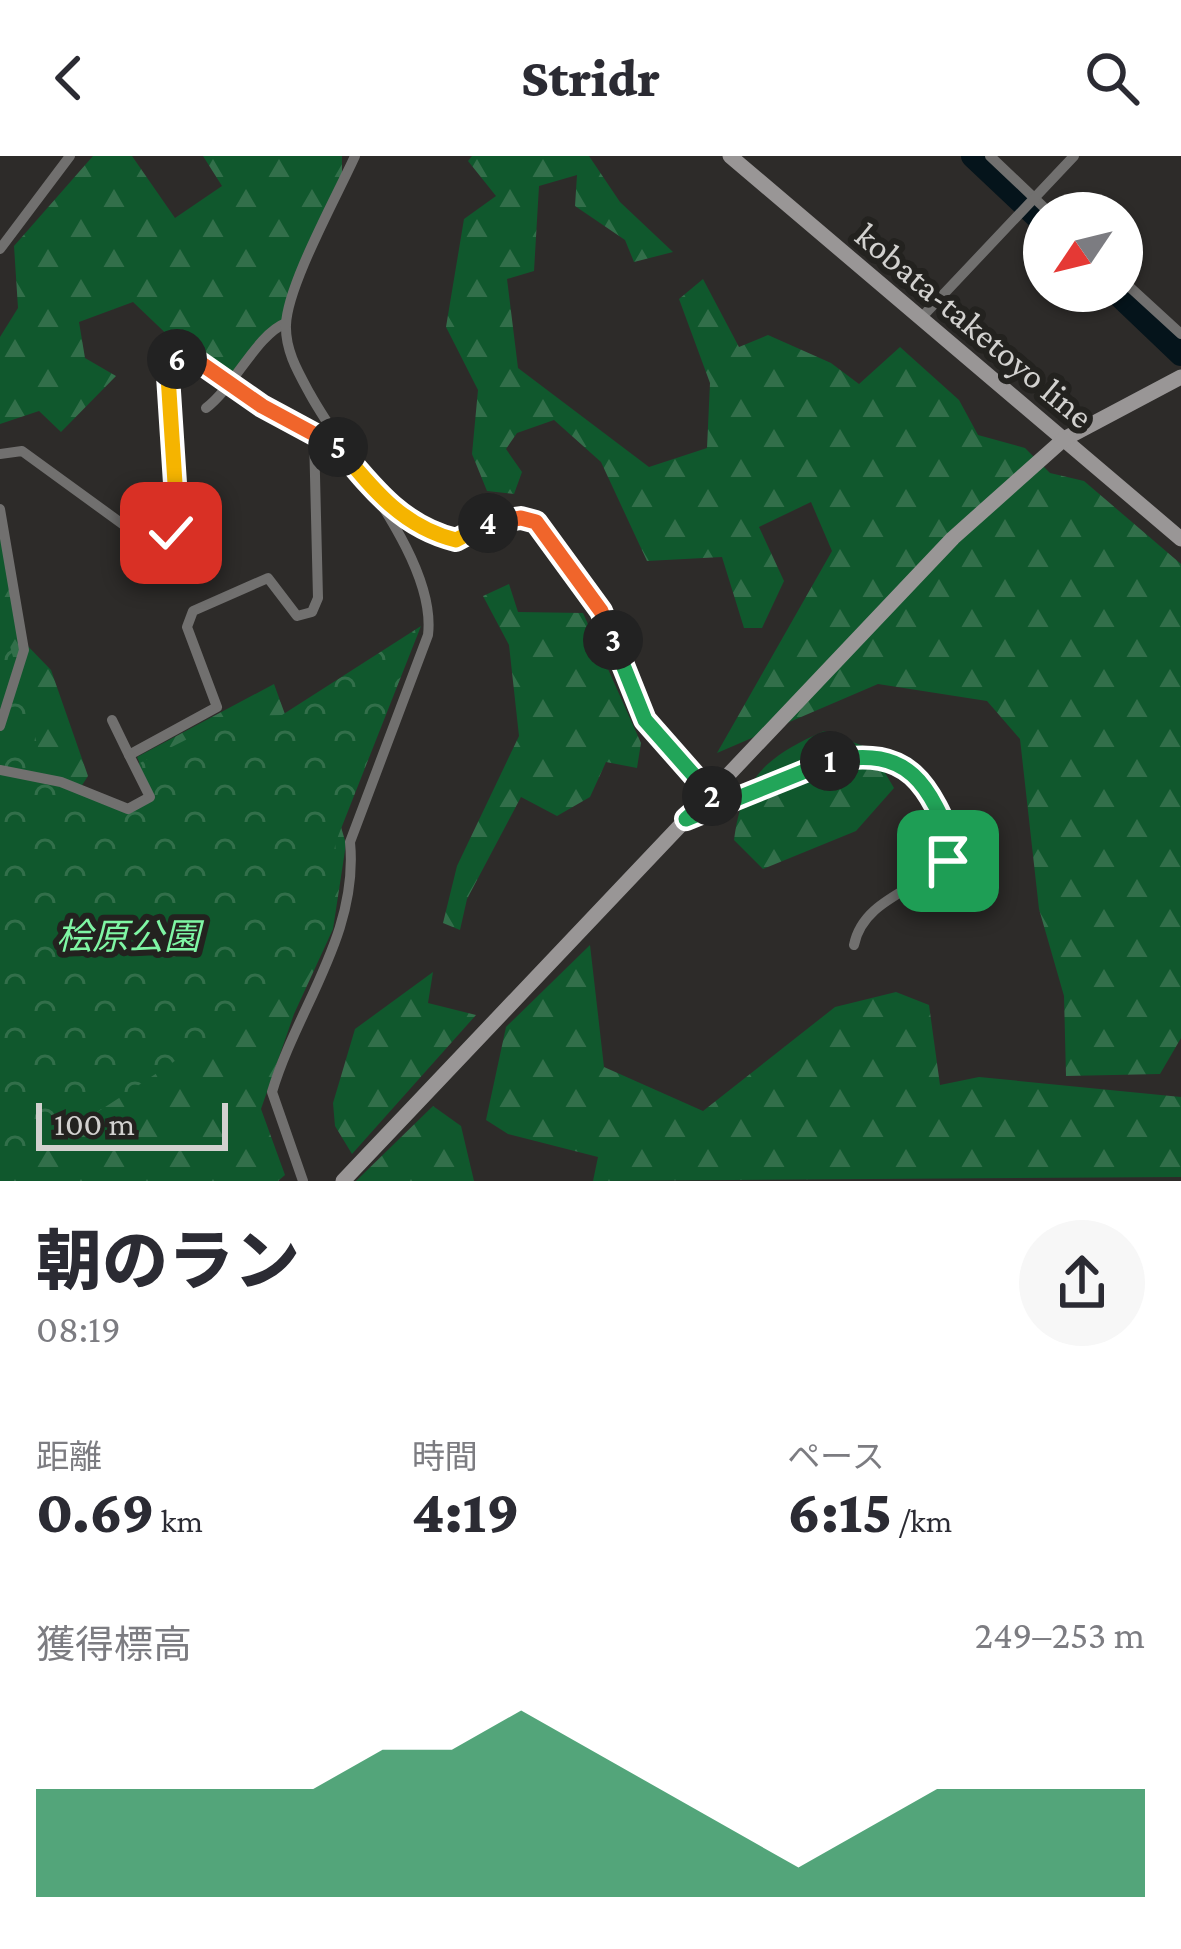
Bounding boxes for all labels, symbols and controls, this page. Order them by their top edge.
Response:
icon: back [36,45,102,111]
icon: search [1079,45,1145,111]
text: Stridr [521,48,660,108]
north arrow [1023,192,1143,312]
map controls [1023,192,1143,312]
street label: kobata-taketoyo line [848,215,1101,437]
pin: 6 [147,329,207,389]
text: 6 [168,340,186,377]
pin: 5 [308,417,368,477]
text: 5 [330,428,346,465]
pin [120,482,222,584]
pin: 4 [458,493,518,553]
icon: check [138,500,204,566]
text: 4 [479,504,497,541]
pin: 3 [583,610,643,670]
text: 3 [605,621,621,658]
pin: 1 [800,731,860,791]
text: 1 [824,742,836,779]
pin: 2 [682,766,742,826]
text: 2 [704,777,720,814]
pin [897,810,999,912]
icon: arrive [915,828,981,894]
park label: 桧原公園 [56,917,205,957]
scale bar [36,1097,228,1150]
text: 100 m [54,1105,135,1142]
button: share [1019,1220,1145,1346]
text: 朝のラン [36,1225,300,1298]
text: 08:19 [36,1307,121,1350]
text: 距離 [36,1438,102,1475]
text: 時間 [412,1438,478,1475]
text: ペース [787,1438,885,1475]
text: 0.69 [36,1478,155,1545]
text: 4:19 [412,1478,520,1545]
text: 6:15 [787,1478,892,1545]
text: km [155,1502,203,1539]
text: /km [892,1502,952,1539]
text: 249–253 m [974,1613,1145,1656]
text: 獲得標高 [36,1623,192,1666]

